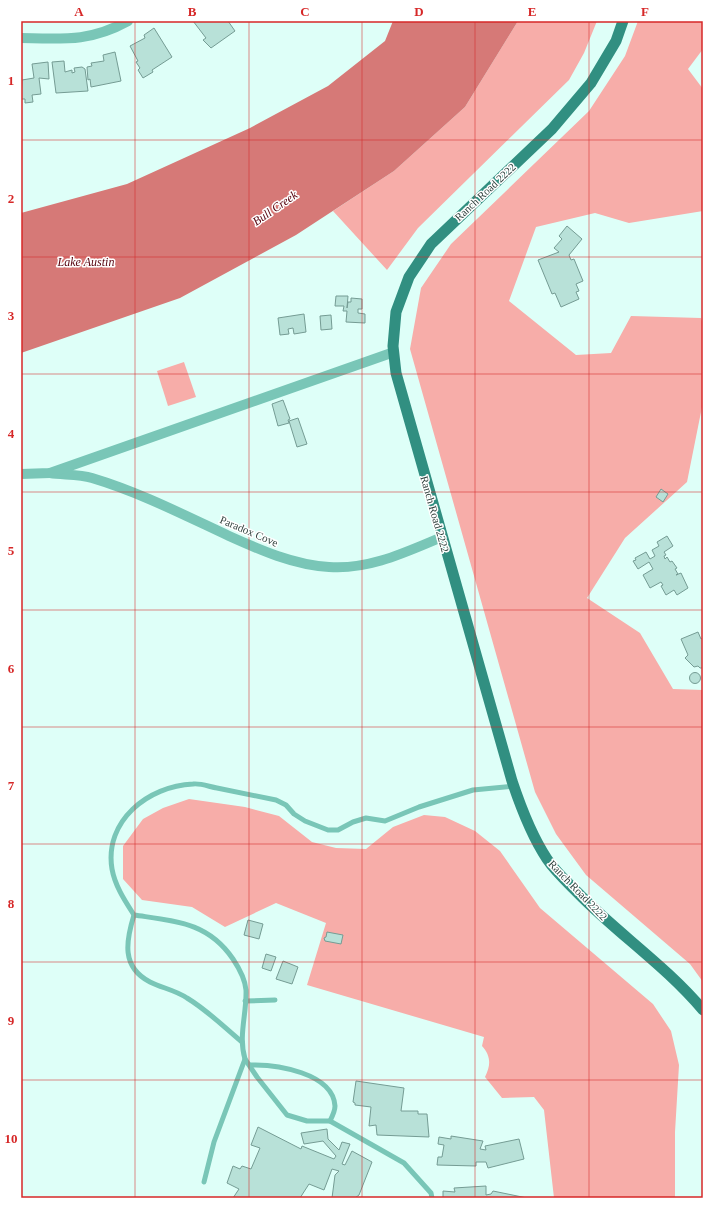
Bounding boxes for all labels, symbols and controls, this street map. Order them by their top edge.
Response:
text: A [74,4,84,19]
text: B [188,4,197,19]
text: C [300,4,310,19]
text: D [414,4,424,19]
text: E [528,4,536,19]
text: F [641,4,649,19]
text: 1 [8,73,14,88]
street label: Ranch Road 2222 [452,161,518,223]
water label: Bull Creek [250,187,301,228]
text: 2 [8,191,14,206]
water label: Lake Austin [57,255,114,269]
text: 3 [8,308,15,323]
text: 4 [8,426,15,441]
street label: Ranch Road 2222 [418,474,452,554]
street label: Paradox Cove [218,513,280,549]
text: 5 [8,543,15,558]
text: 6 [8,661,15,676]
text: 7 [8,778,15,793]
street label: Ranch Road 2222 [546,857,610,923]
text: 8 [8,896,15,911]
text: 9 [8,1013,15,1028]
text: 10 [5,1131,18,1146]

